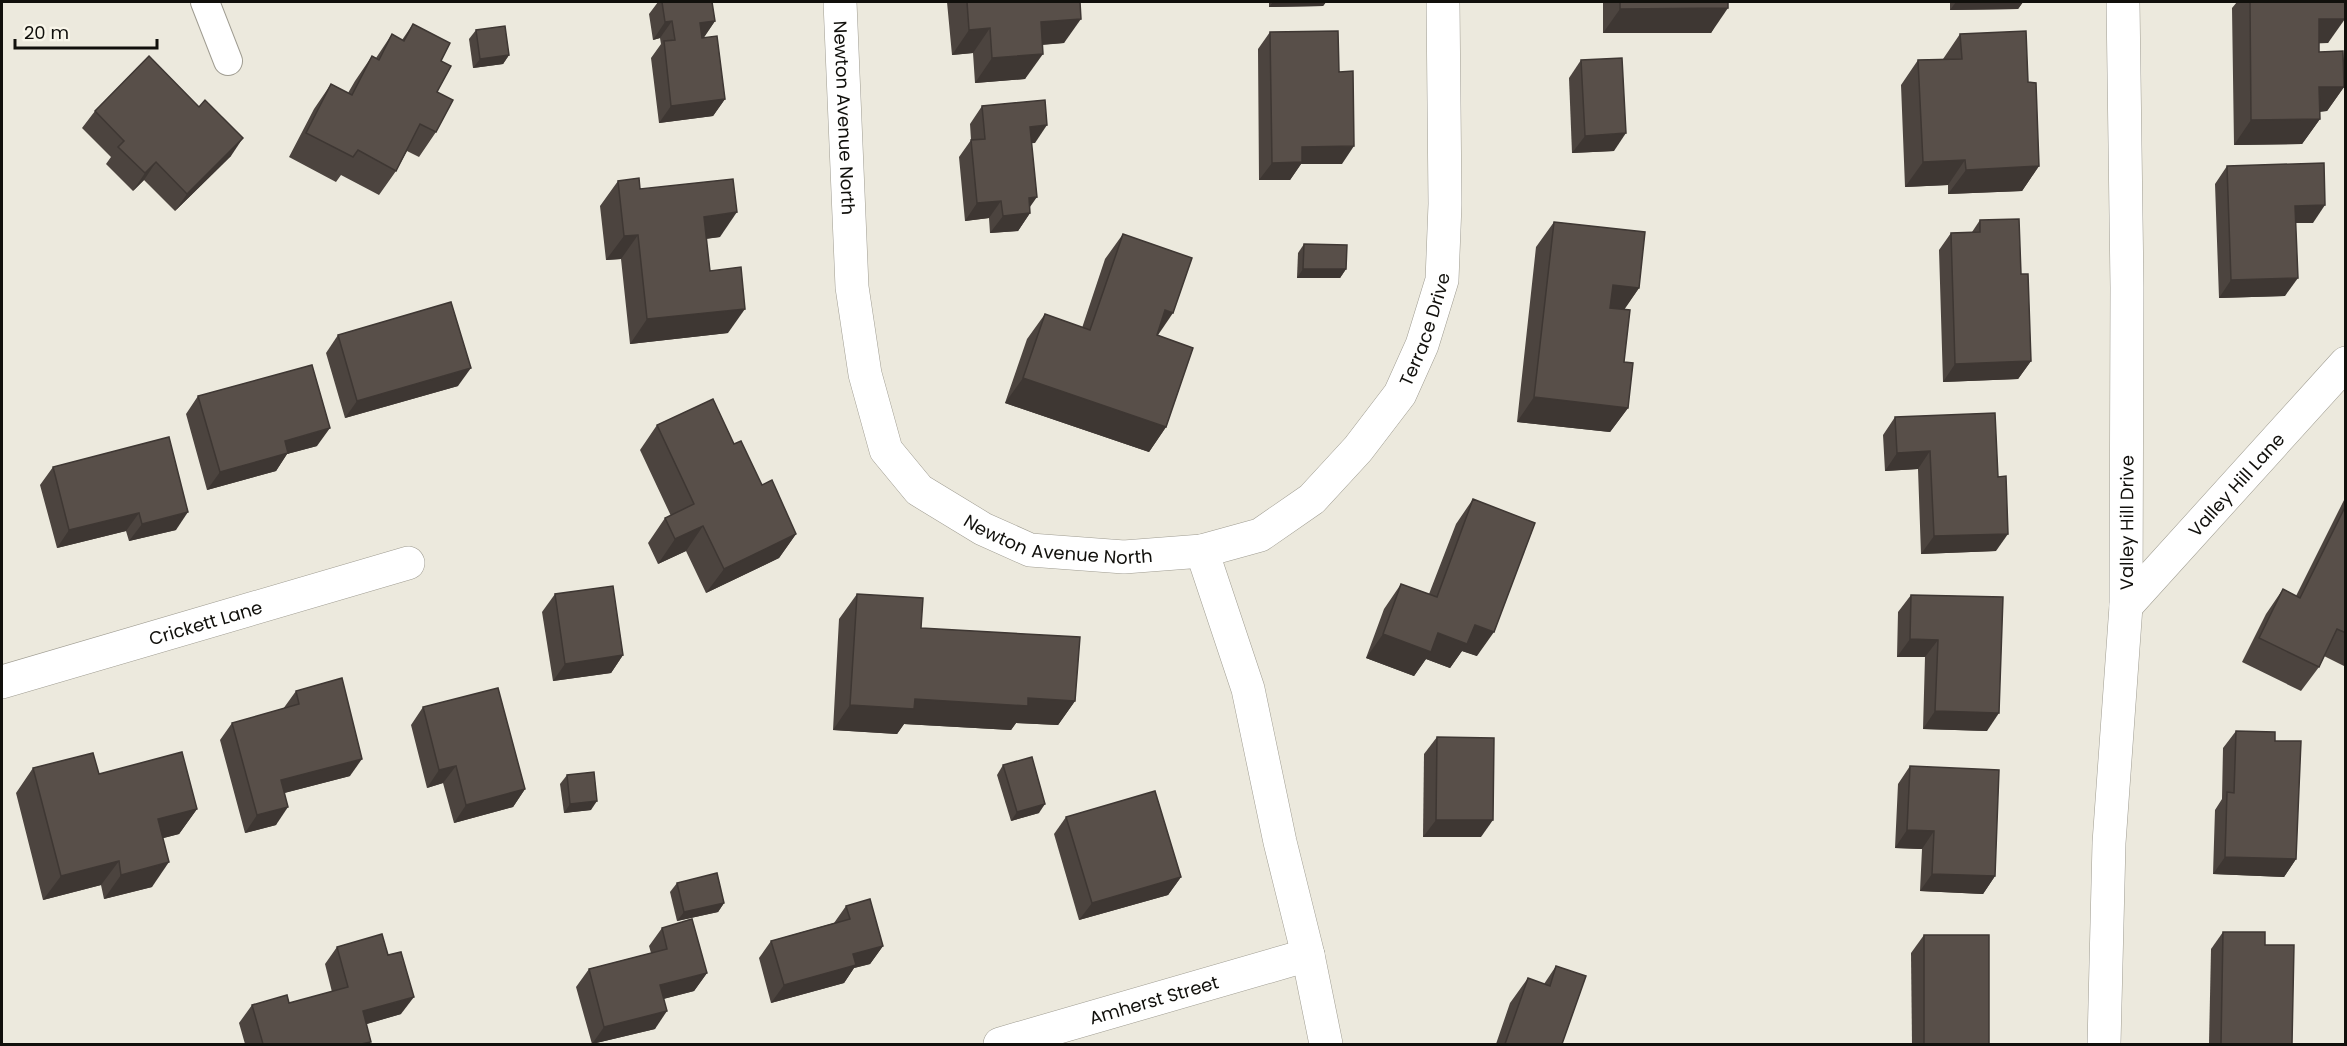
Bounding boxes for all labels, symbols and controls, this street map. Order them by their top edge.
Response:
scale bar [15,12,158,50]
text: 20 m [24,20,69,45]
street label: Newton Avenue North [828,20,861,216]
street label: Terrace Drive [1393,272,1455,390]
street label: Valley Hill Lane [2182,427,2290,542]
street label: Valley Hill Drive [2114,455,2139,590]
street label: Newton Avenue North [959,508,1154,570]
street label: Crickett Lane [146,594,265,651]
street label: Amherst Street [1086,969,1221,1030]

